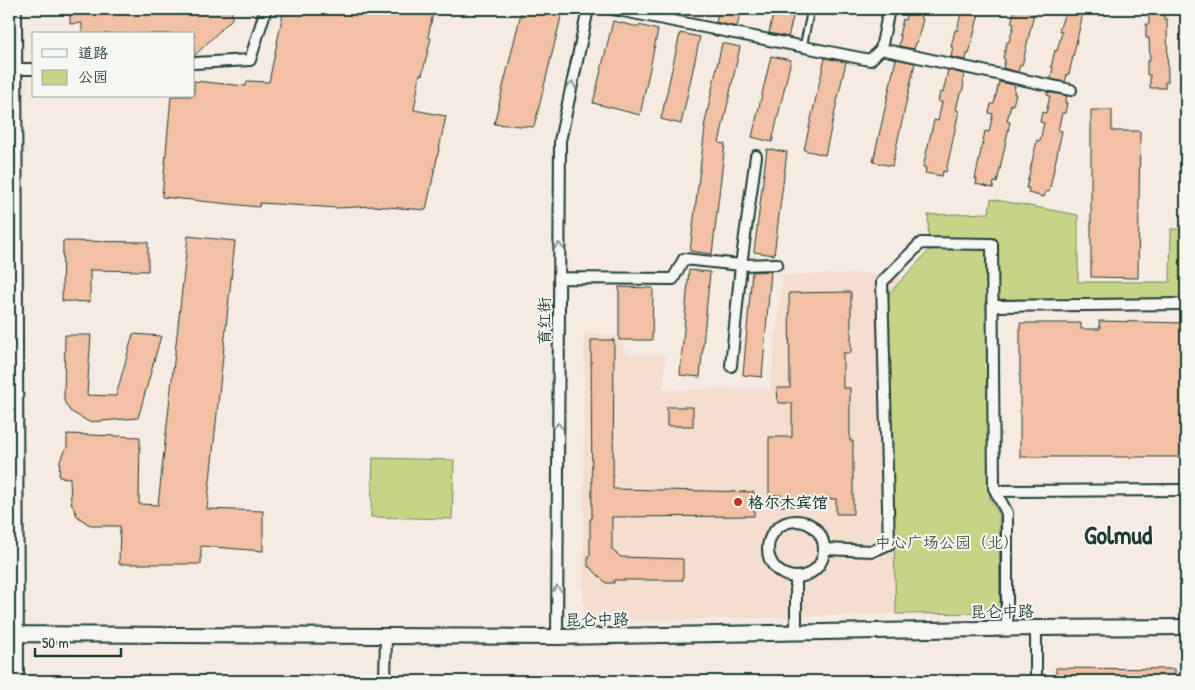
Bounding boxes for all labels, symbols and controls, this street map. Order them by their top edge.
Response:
legend [32,32,195,98]
text: 道路 [78,42,108,63]
text: 公园 [78,66,108,87]
one-way arrow [566,80,577,89]
one-way arrow [554,242,564,250]
street label: 育红街 [533,297,555,345]
one-way arrow [553,422,563,430]
place label: 格尔木宾馆 [748,491,828,513]
marker: 格尔木宾馆 [732,496,744,508]
district label: Golmud [1084,517,1153,552]
park label: 中心广场公园（北） [875,531,1019,553]
one-way arrow [552,584,562,592]
street label: 昆仑中路 [970,599,1034,623]
street label: 昆仑中路 [565,607,629,631]
scale bar [35,625,121,657]
text: 50 m [42,632,69,653]

